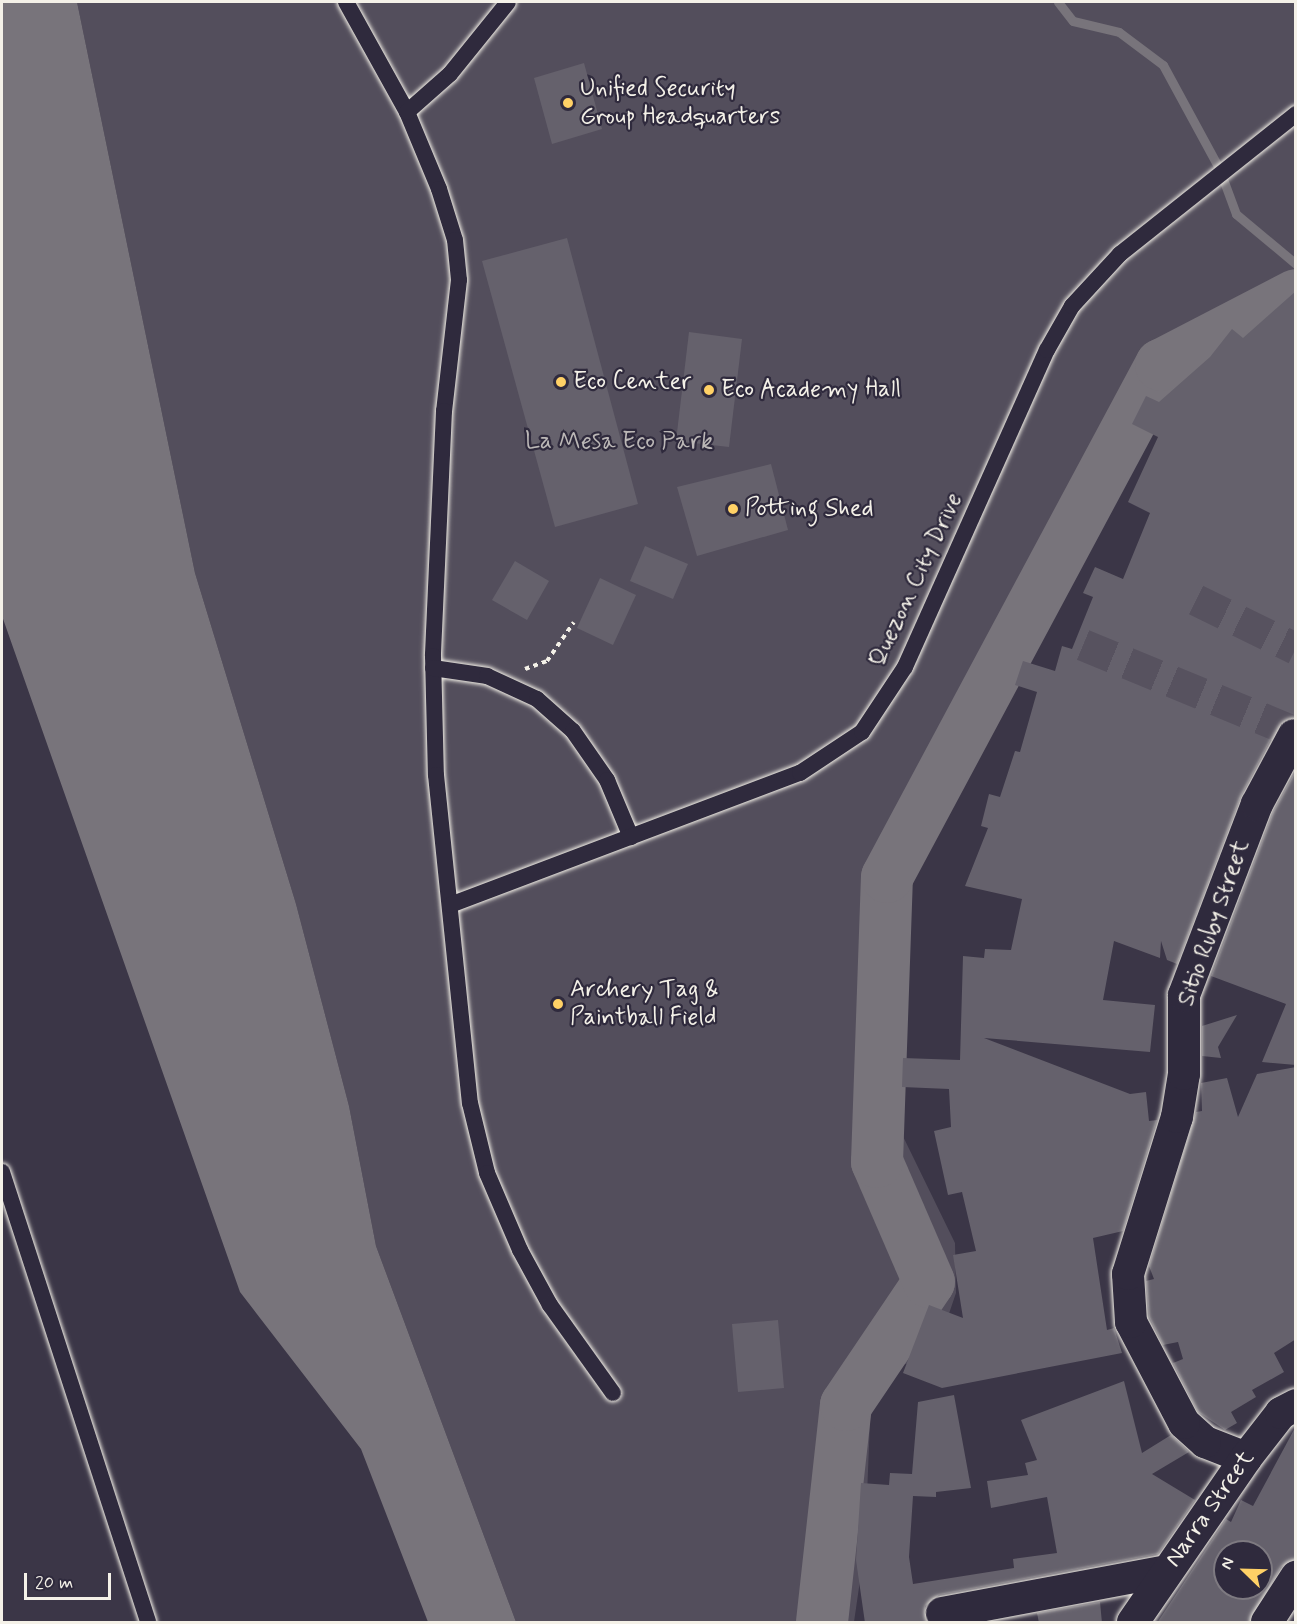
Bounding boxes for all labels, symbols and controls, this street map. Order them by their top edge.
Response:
place label: Unified Security Group Headquarters [580,75,784,131]
marker: Unified Security Group Headquarters [561,96,575,110]
place label: Eco Center [573,368,687,396]
marker: Eco Center [554,375,568,389]
place label: Eco Academy Hall [721,376,903,404]
marker: Eco Academy Hall [702,383,716,397]
park label: La Mesa Eco Park [528,428,710,456]
street label: Quezon City Drive [863,488,969,672]
place label: Potting Shed [745,495,875,523]
marker: Potting Shed [726,502,740,516]
street label: Sitio Ruby Street [1172,835,1256,1011]
place label: Archery Tag & Paintball Field [570,976,717,1032]
marker: Archery Tag & Paintball Field [551,997,565,1011]
street label: Narra Street [1159,1445,1261,1573]
north arrow [1213,1540,1273,1600]
scale bar [27,1561,114,1599]
text: 20 m [35,1571,73,1595]

